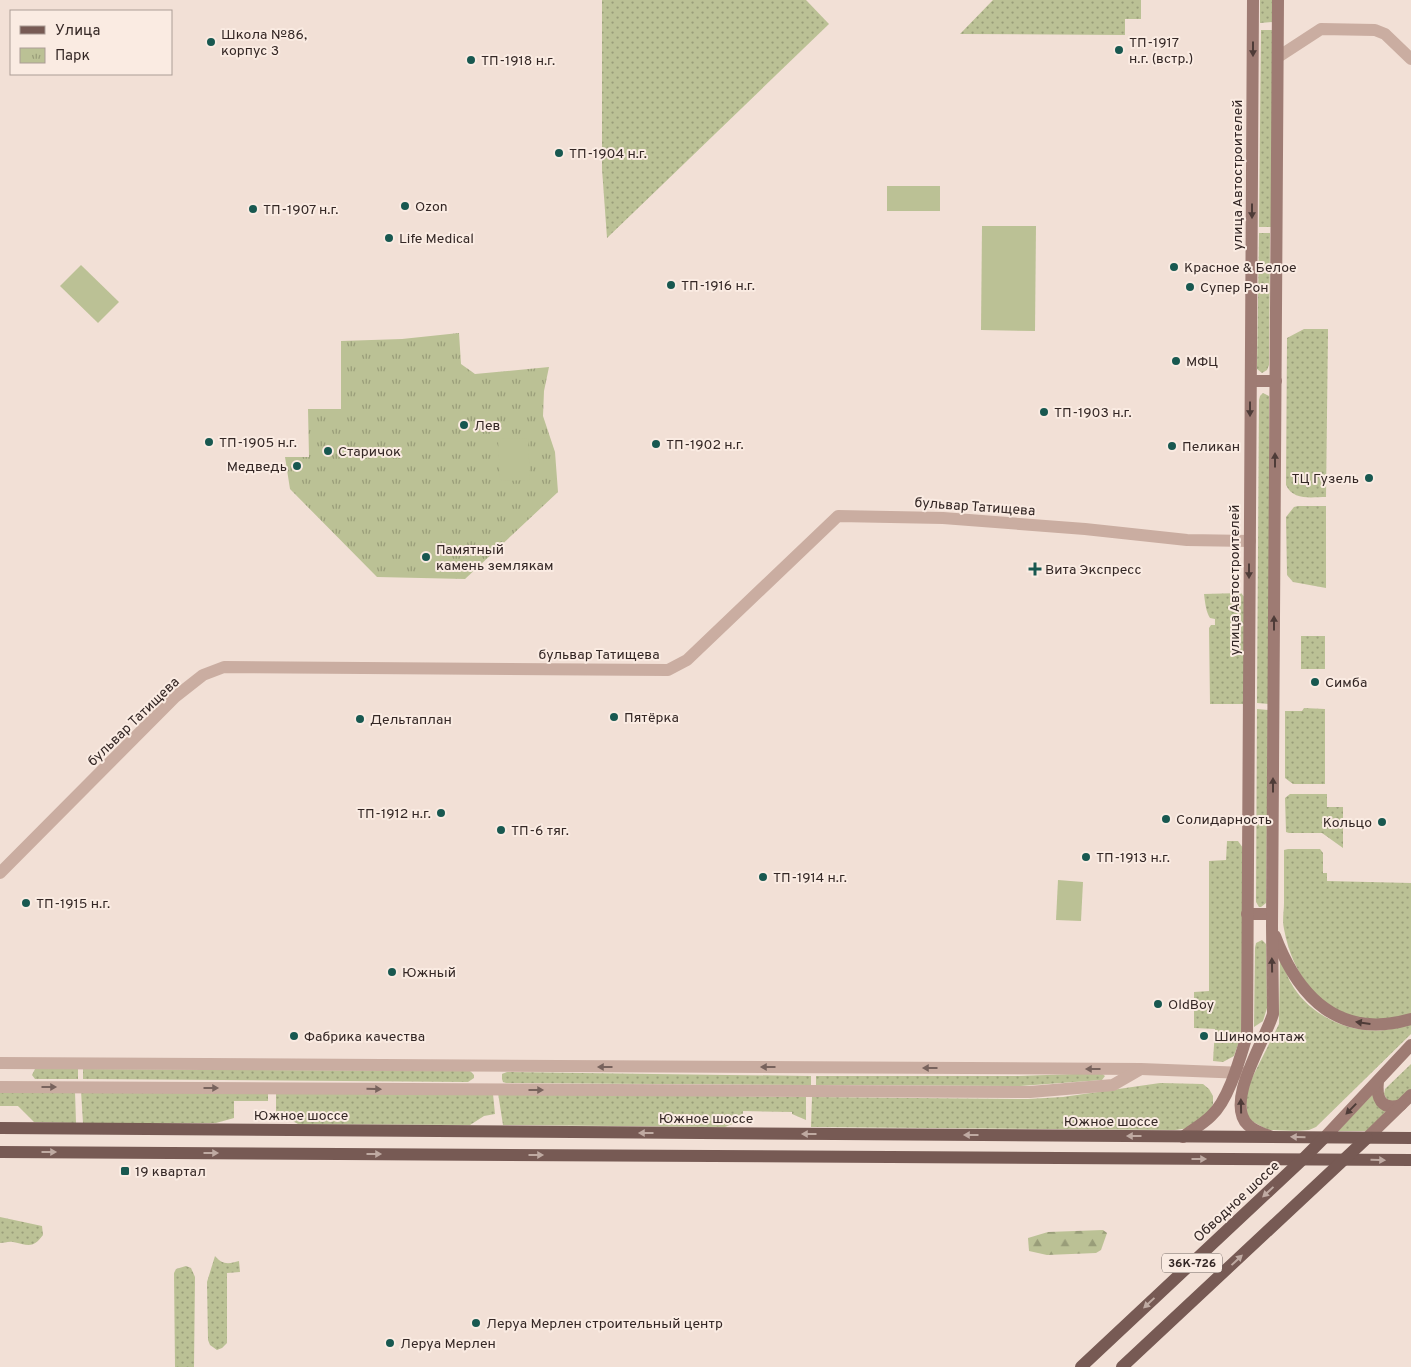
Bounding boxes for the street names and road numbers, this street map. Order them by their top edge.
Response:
street label: улица Автостроителей [1230,100,1247,251]
street label: бульвар Татищева [914,495,1036,520]
street label: улица Автостроителей [1227,505,1244,656]
street label: бульвар Татищева [538,647,660,664]
street label: бульвар Татищева [85,674,184,770]
street label: Южное шоссе [254,1108,348,1125]
street label: Южное шоссе [659,1111,753,1128]
street label: Южное шоссе [1064,1114,1158,1131]
street label: Обводное шоссе [1190,1158,1284,1246]
road number: 36К-726 [1162,1254,1222,1272]

